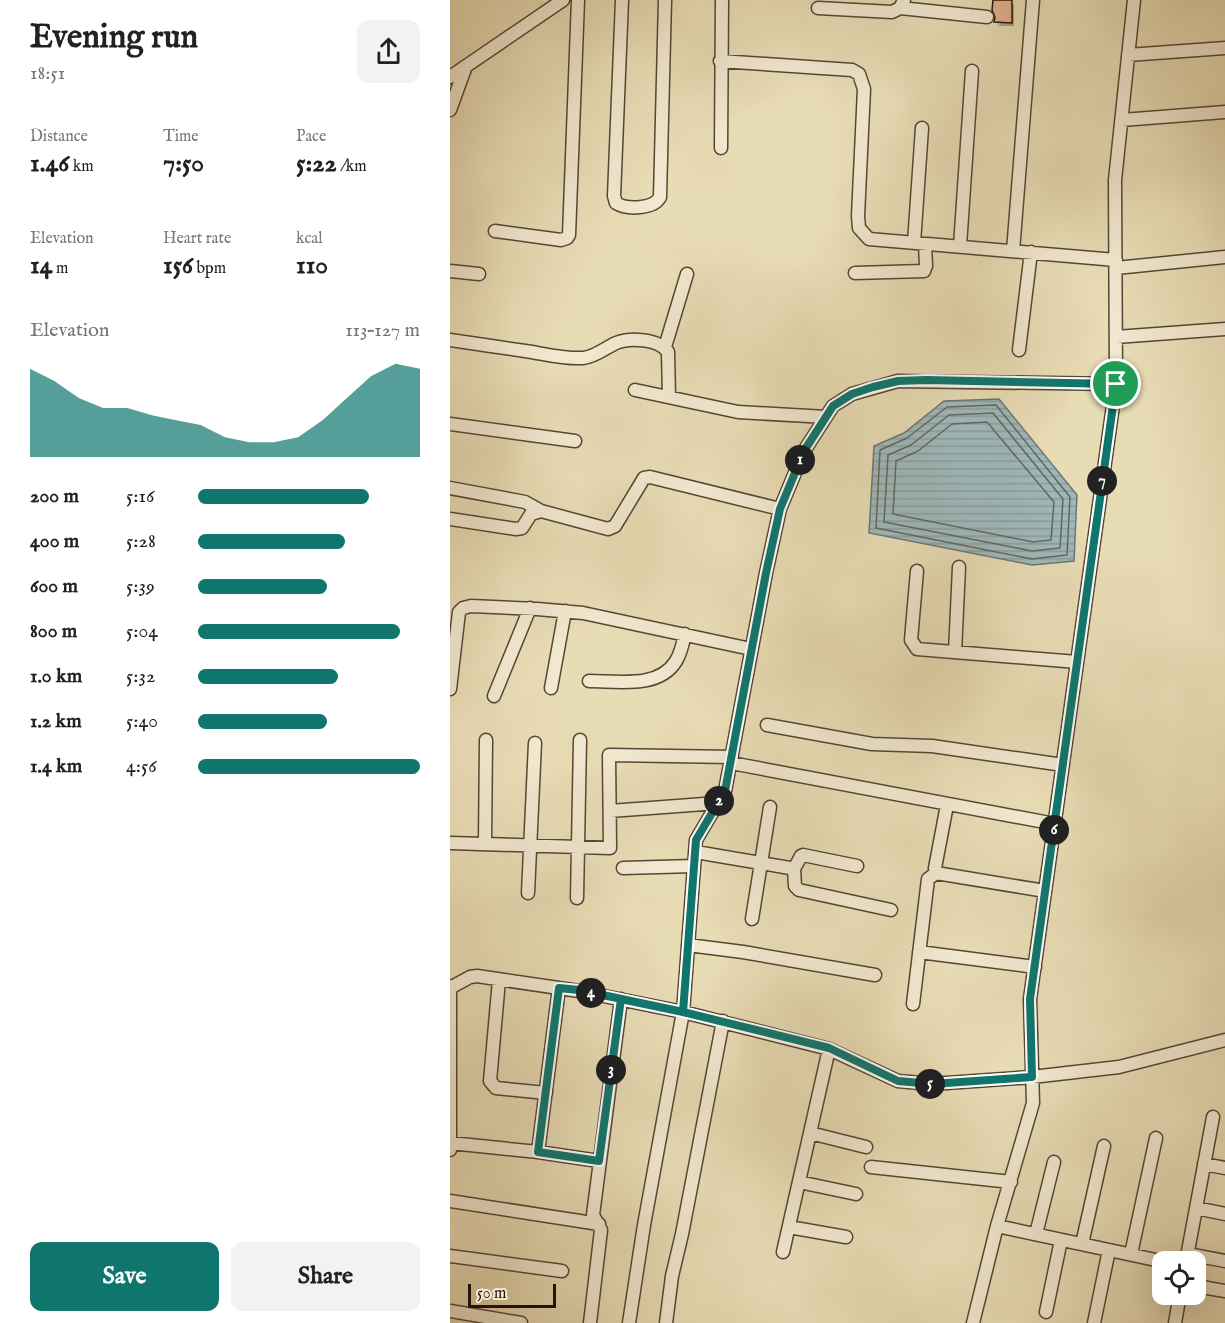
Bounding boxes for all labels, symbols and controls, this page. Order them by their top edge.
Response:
text: Evening run [30,17,198,59]
button: share [357,20,420,83]
text: 18:51 [30,61,65,86]
text: Distance [30,127,88,147]
text: Time [163,127,199,147]
text: Pace [296,127,326,147]
text: 1.46 [30,147,69,180]
text: 7:50 [163,147,204,180]
text: 5:22 [296,147,337,180]
text: km [69,157,94,177]
text: /km [337,157,367,177]
text: Elevation [30,229,93,249]
text: Heart rate [163,229,231,249]
text: kcal [296,229,323,249]
text: 14 [30,249,52,282]
text: 156 [163,249,193,282]
text: 110 [296,249,328,282]
text: m [52,259,68,279]
text: bpm [193,259,226,279]
text: Elevation [30,318,109,343]
text: 113–127 m [345,318,420,343]
pin [1090,358,1141,409]
icon: arrive [1099,367,1132,400]
pin: 1 [785,445,815,475]
text: 1 [797,450,803,470]
pin: 7 [1087,466,1117,496]
text: 7 [1098,471,1106,491]
text: 200 m [30,484,79,509]
text: 5:16 [126,484,154,509]
text: 400 m [30,529,79,554]
text: 5:28 [126,529,156,554]
text: 600 m [30,574,78,599]
text: 5:39 [126,574,155,599]
text: 800 m [30,619,77,644]
text: 5:04 [126,619,158,644]
text: 1.0 km [30,664,82,689]
text: 5:32 [126,664,155,689]
text: 1.2 km [30,709,82,734]
text: 5:40 [126,709,158,734]
text: 1.4 km [30,754,82,779]
text: 4:56 [126,754,157,779]
pin: 2 [704,786,734,816]
text: 2 [715,791,723,811]
pin: 6 [1039,815,1069,845]
text: 6 [1051,820,1057,840]
pin: 4 [576,978,606,1008]
text: 4 [587,983,595,1003]
pin: 3 [596,1055,626,1085]
text: 3 [608,1060,614,1080]
pin: 5 [915,1069,945,1099]
text: 5 [927,1074,933,1094]
button: Save [30,1242,219,1311]
button: Share [231,1242,420,1311]
map controls [1152,1251,1206,1305]
button: locate [1152,1251,1206,1305]
scale bar [468,1281,556,1308]
text: 50 m [477,1284,506,1304]

